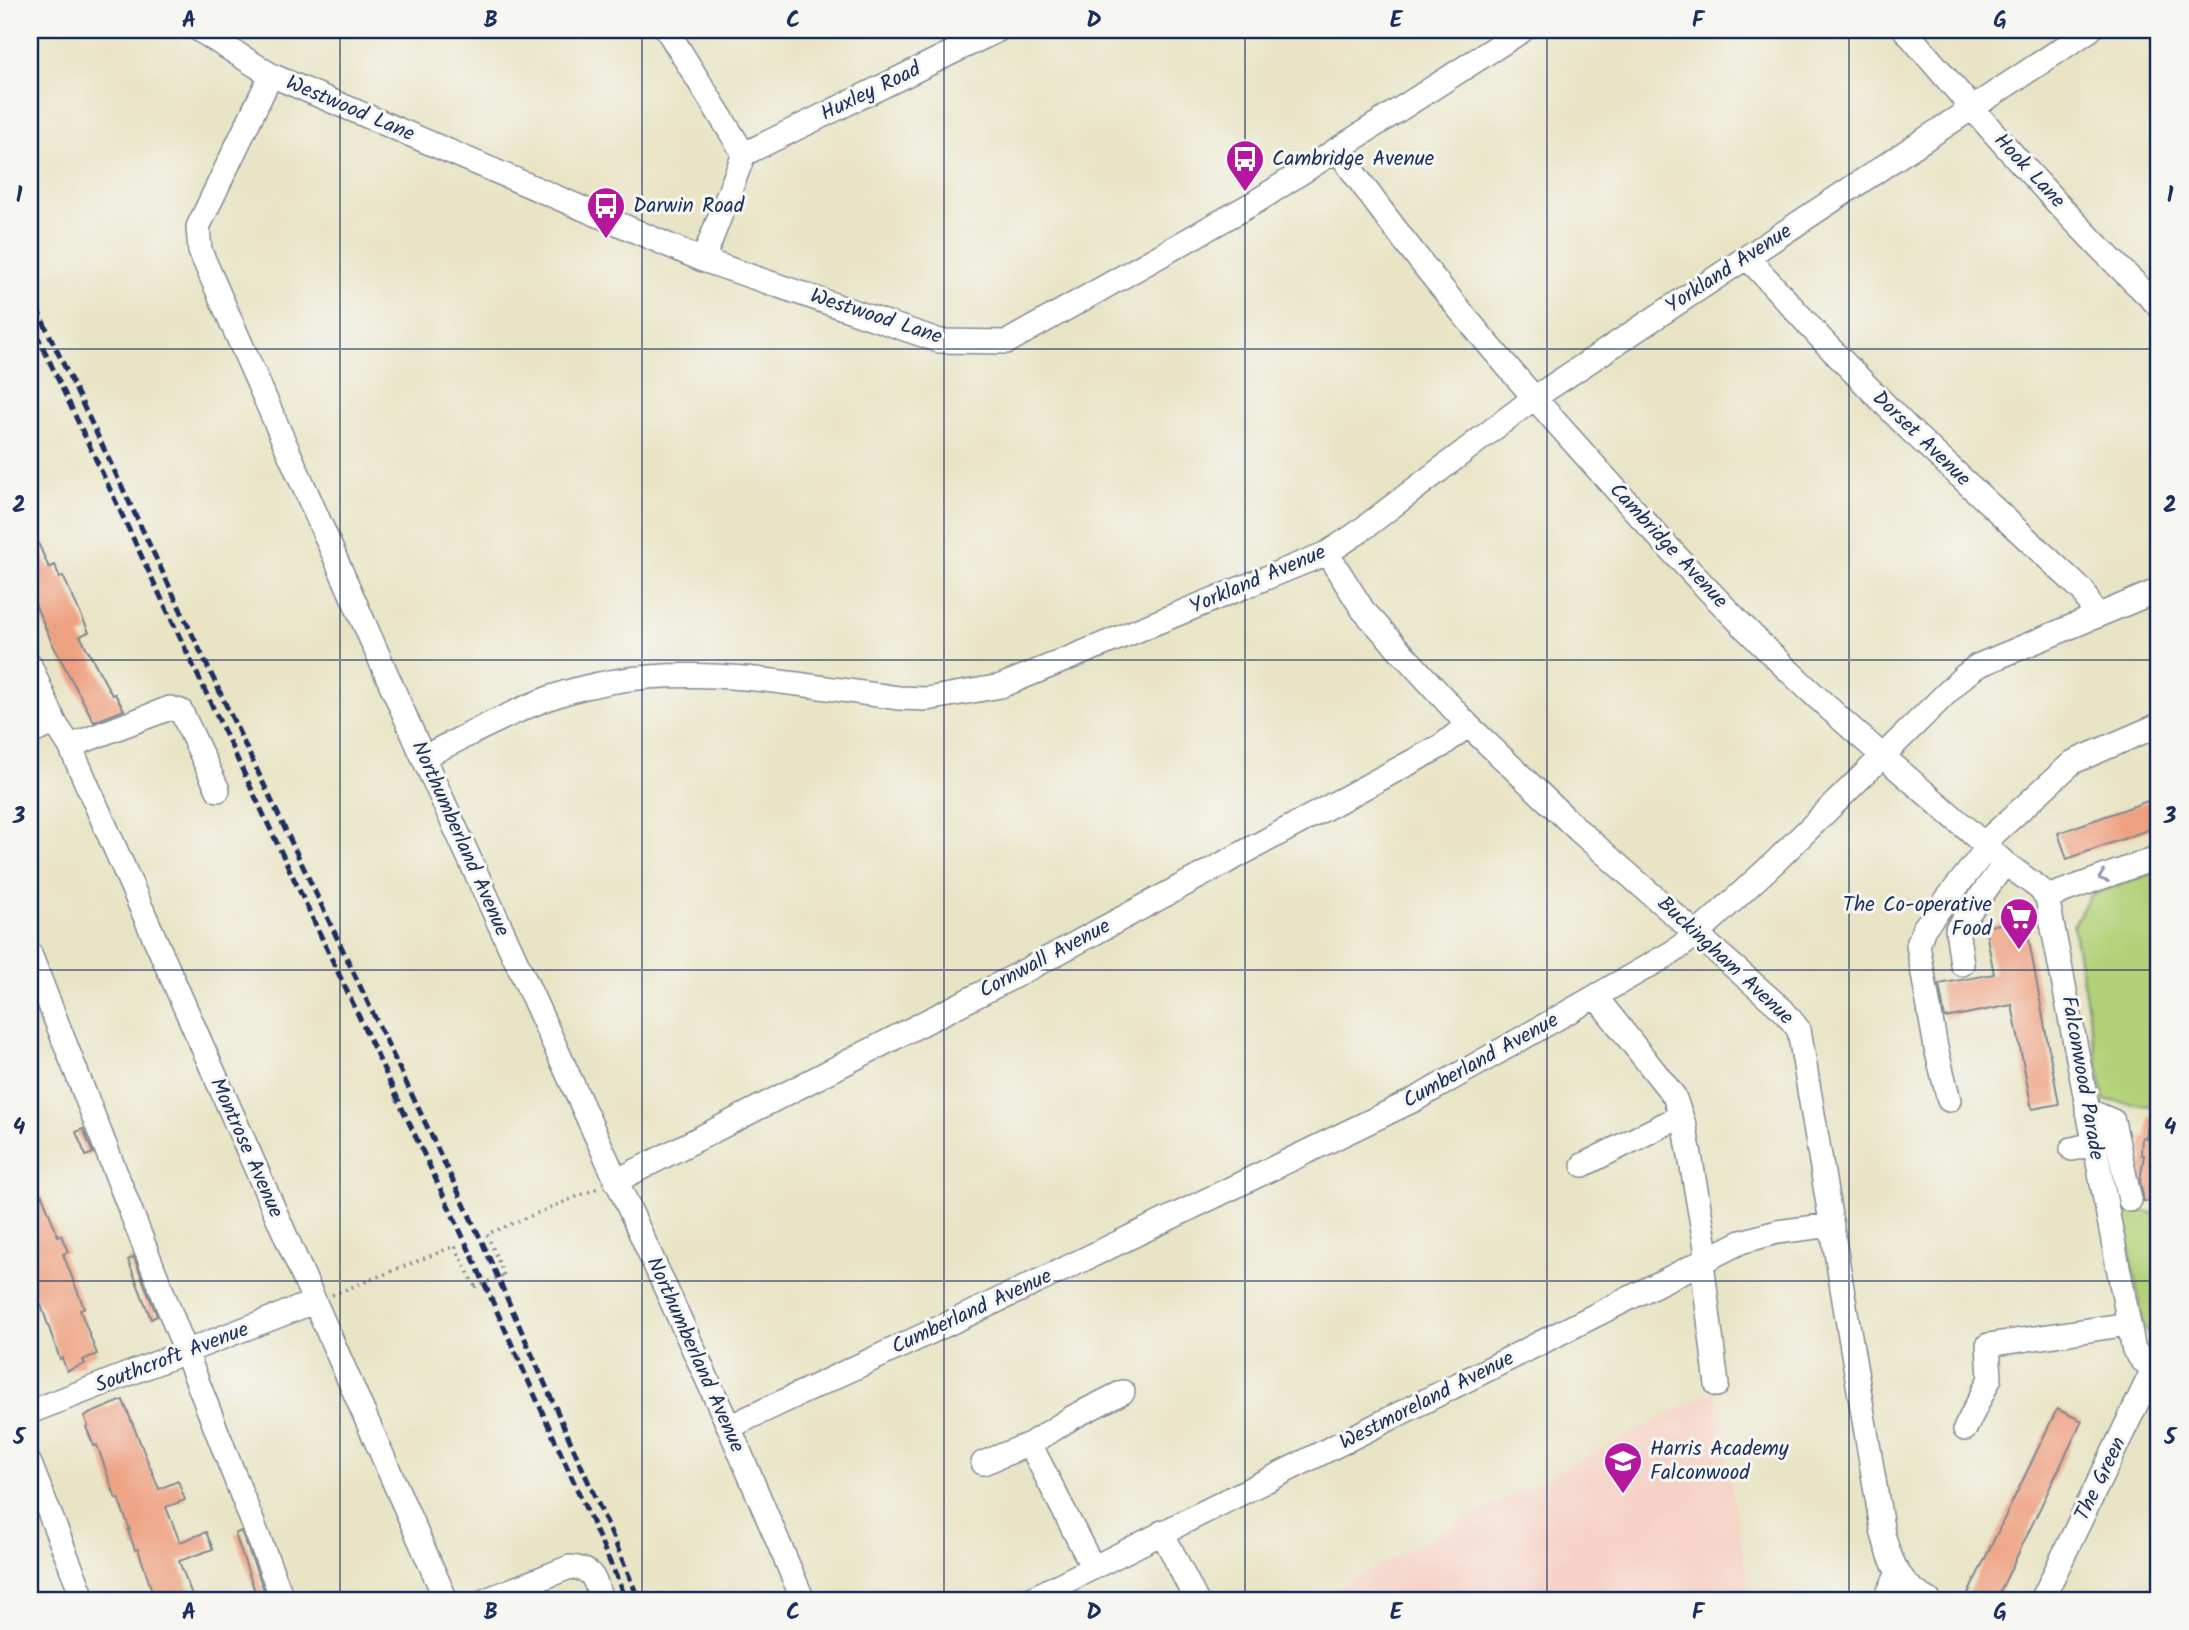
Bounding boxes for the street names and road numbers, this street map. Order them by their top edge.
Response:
street label: Huxley Road [815,53,927,131]
street label: Westwood Lane [281,67,420,151]
street label: Hook Lane [1985,126,2073,217]
street label: Yorkland Avenue [1659,215,1799,322]
street label: Westwood Lane [806,280,947,354]
street label: Dorset Avenue [1864,383,1978,495]
street label: Cambridge Avenue [1601,475,1736,617]
street label: Yorkland Avenue [1185,536,1332,624]
street label: Northumberland Avenue [402,736,518,943]
street label: Buckingham Avenue [1649,889,1801,1034]
street label: Cornwall Avenue [973,910,1117,1008]
street label: Falconwood Parade [2051,993,2113,1163]
street label: Cumberland Avenue [1397,1004,1565,1118]
street label: Montrose Avenue [200,1073,292,1224]
street label: Northumberland Avenue [637,1252,753,1459]
street label: Cumberland Avenue [886,1260,1058,1364]
street label: Southcroft Avenue [90,1313,254,1402]
street label: Westmoreland Avenue [1334,1342,1521,1459]
street label: The Green [2066,1431,2136,1527]

